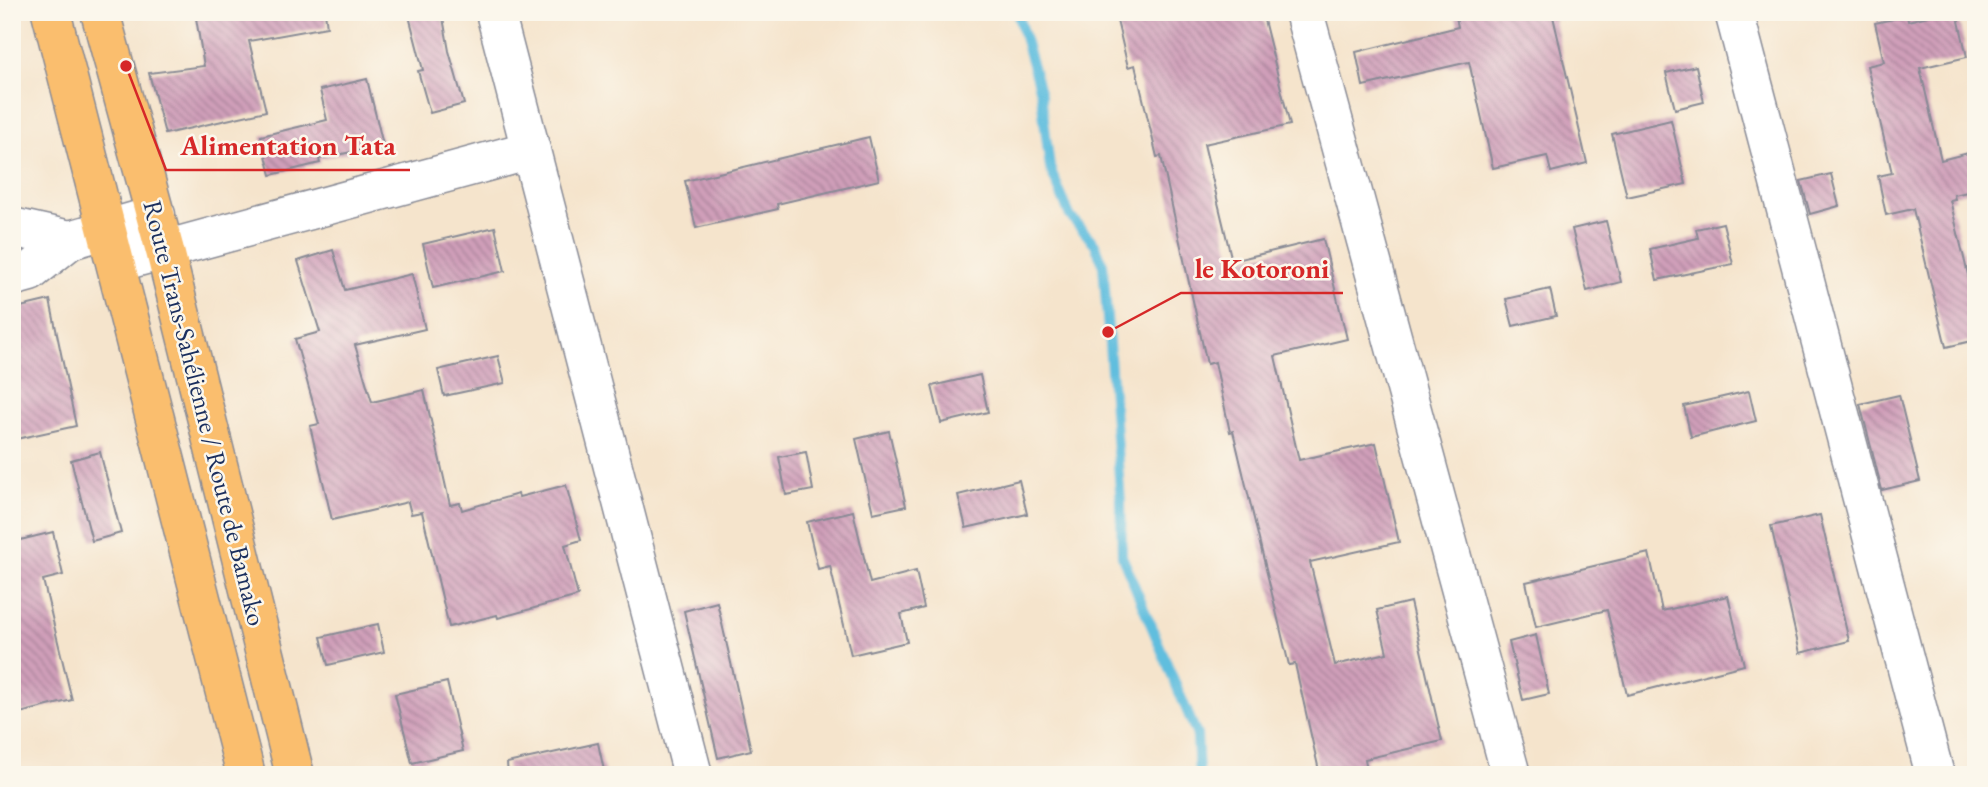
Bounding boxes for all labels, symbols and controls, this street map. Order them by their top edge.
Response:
callout: Alimentation Tata [166,121,410,170]
text: Alimentation Tata [179,127,397,163]
street label: Route Trans-Sahélienne / Route de Bamako [136,197,274,629]
callout: le Kotoroni [1181,244,1343,293]
text: le Kotoroni [1195,250,1329,286]

